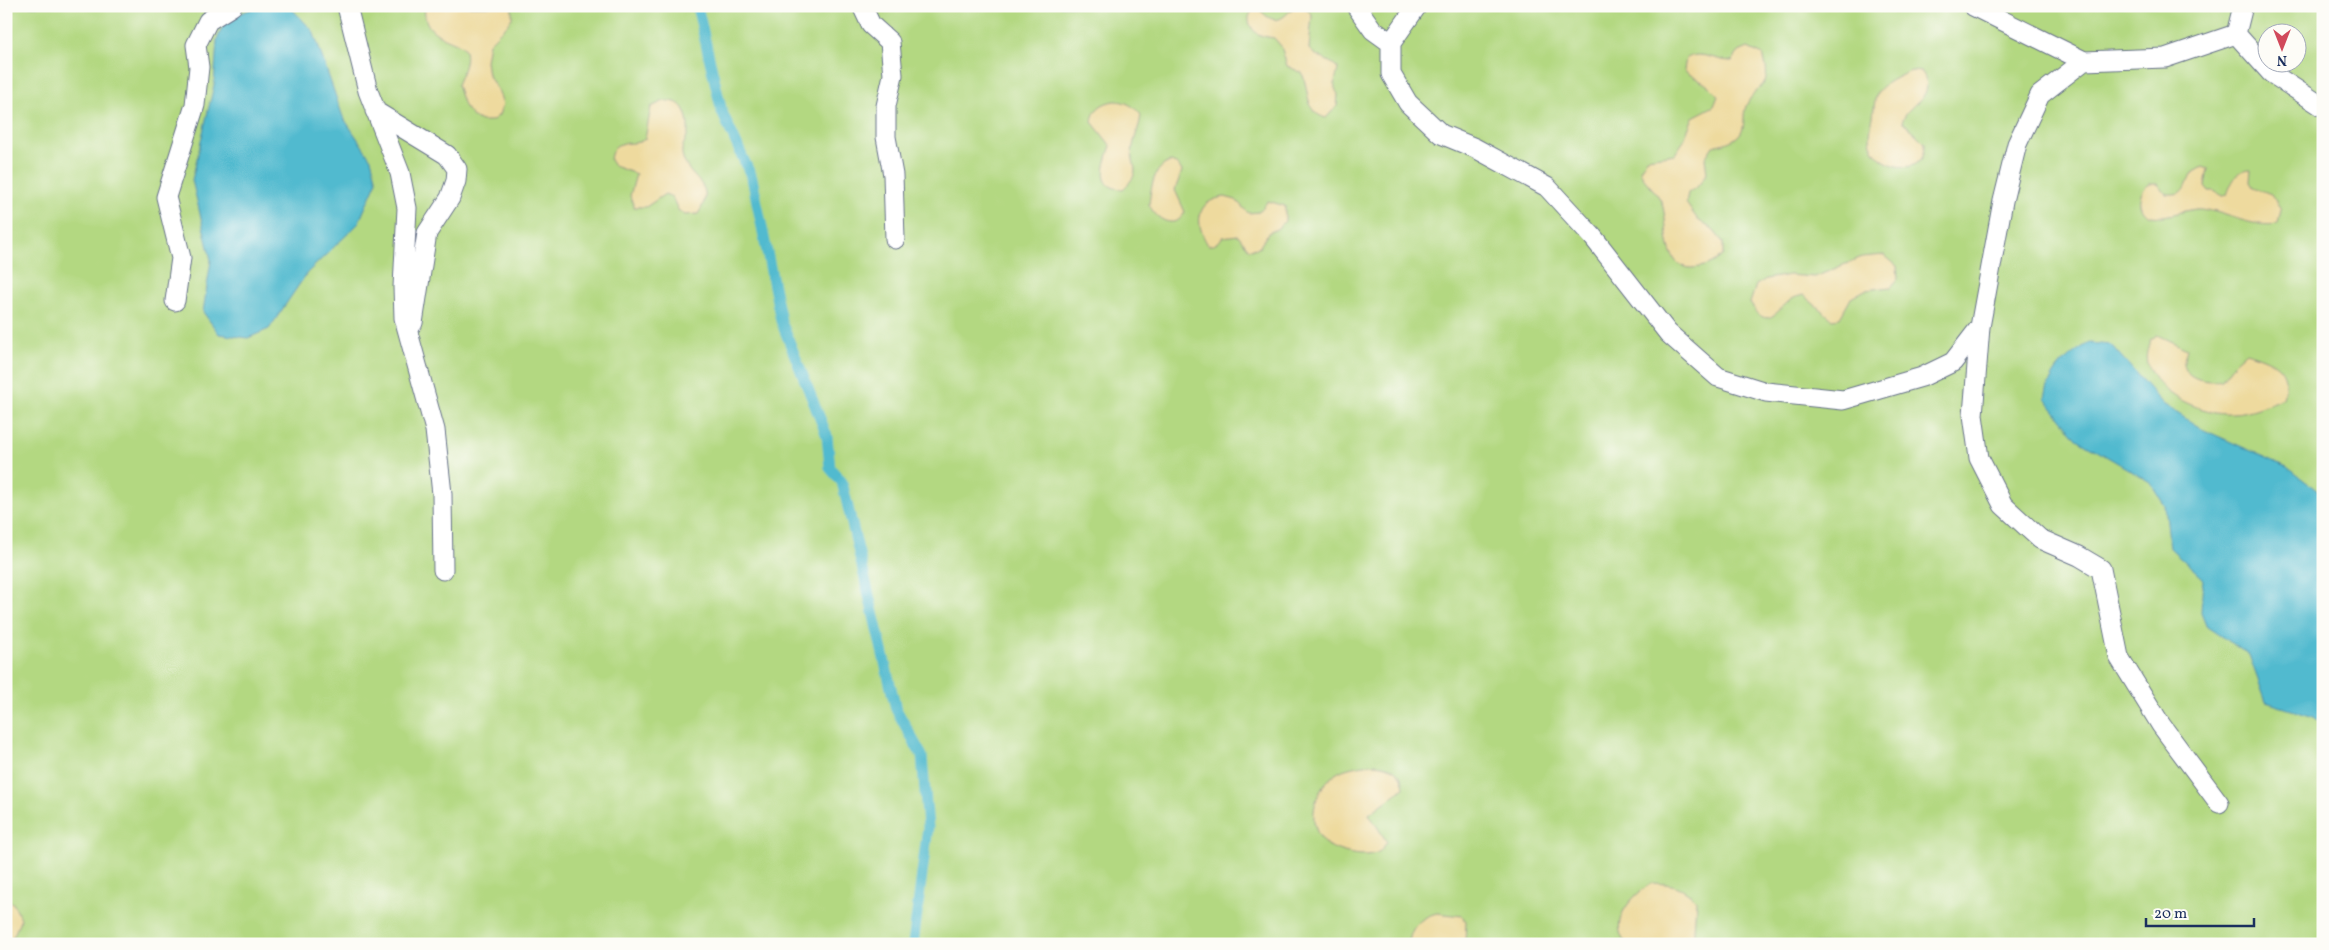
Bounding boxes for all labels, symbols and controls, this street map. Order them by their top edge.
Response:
north arrow [2256,22,2306,72]
text: N [2277,50,2287,69]
scale bar [2146,895,2254,927]
text: 20 m [2154,904,2187,925]

